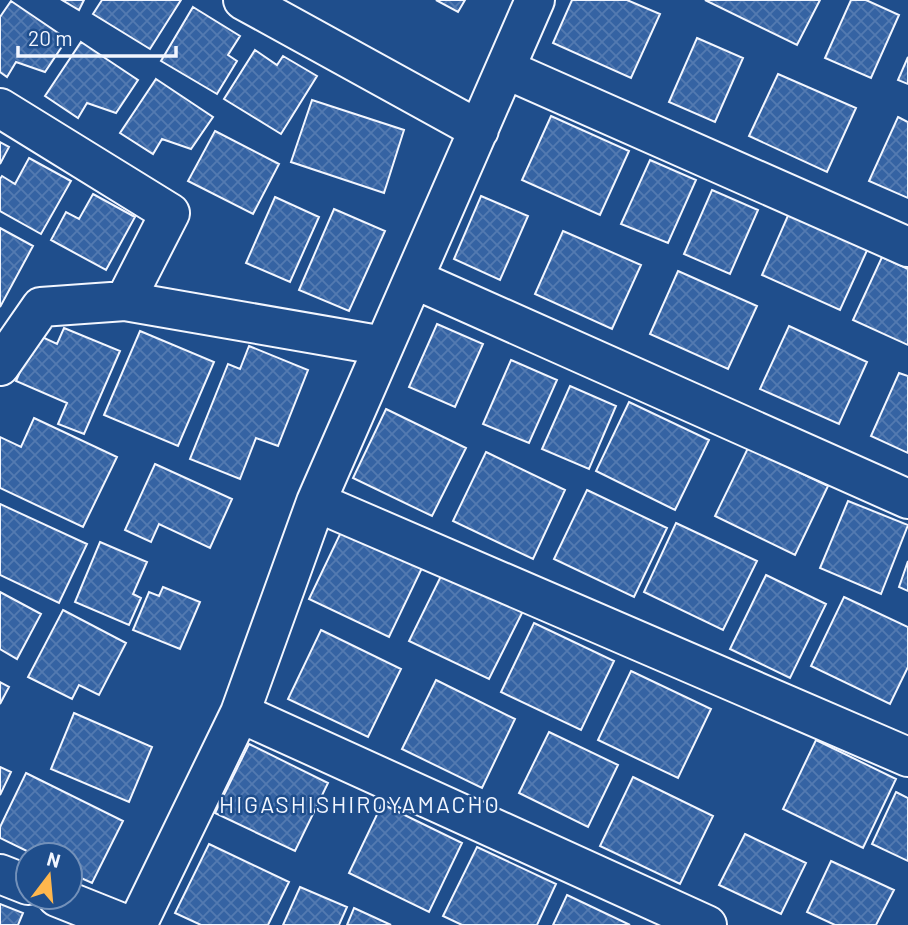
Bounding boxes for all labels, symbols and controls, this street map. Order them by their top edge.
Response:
scale bar [18,14,175,58]
text: 20 m [28,25,73,50]
district label: HIGASHISHIROYAMACHO [219,790,501,818]
north arrow [14,841,84,911]
text: N [45,846,63,872]

